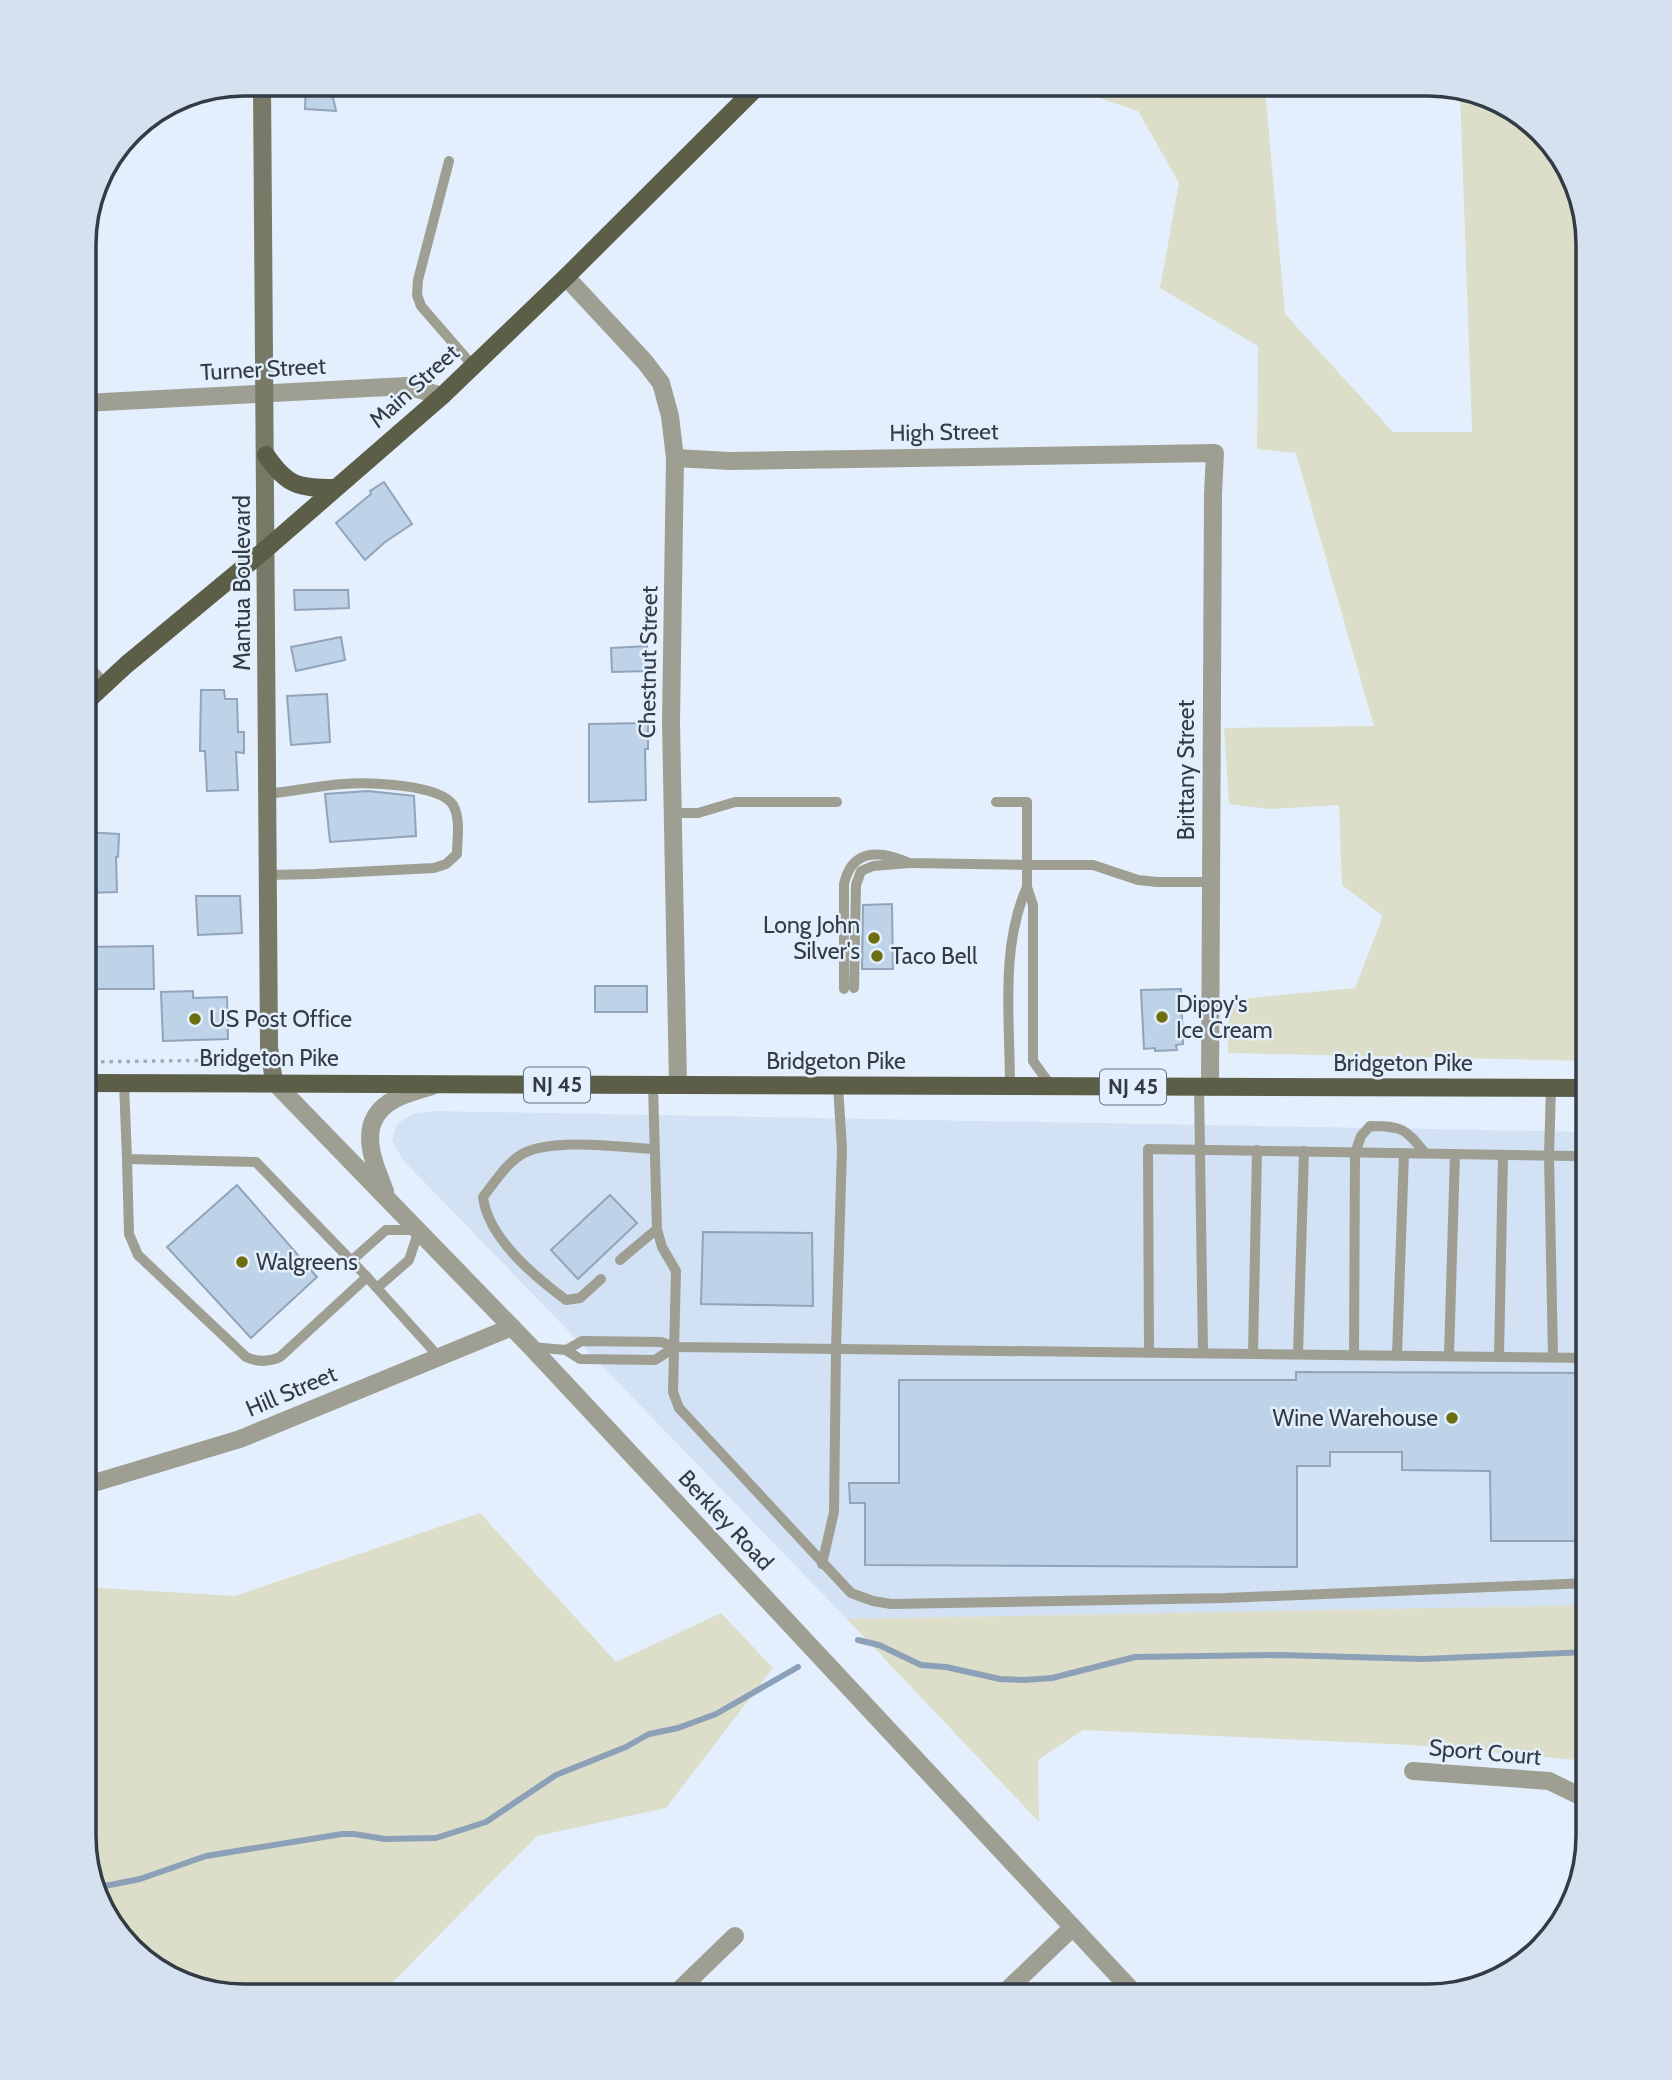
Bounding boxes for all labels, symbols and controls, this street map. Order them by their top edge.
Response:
street label: Main Street [363,338,465,434]
street label: Turner Street [199,352,327,386]
street label: High Street [889,417,999,447]
street label: Mantua Boulevard [228,495,256,671]
street label: Chestnut Street [633,585,663,739]
street label: Brittany Street [1172,699,1200,840]
place label: Long John Silver's [763,911,860,965]
marker: Long John Silver's [866,930,882,946]
place label: Taco Bell [891,942,978,970]
marker: Taco Bell [869,948,885,964]
place label: Dippy's Ice Cream [1176,990,1273,1044]
place label: US Post Office [209,1005,352,1033]
marker: Dippy's Ice Cream [1154,1009,1170,1025]
marker: US Post Office [187,1011,203,1027]
street label: Bridgeton Pike [199,1044,339,1072]
street label: Bridgeton Pike [766,1047,906,1075]
street label: Bridgeton Pike [1333,1049,1473,1077]
road number: NJ 45 [524,1068,590,1102]
road number: NJ 45 [1100,1070,1166,1104]
place label: Walgreens [256,1248,358,1276]
marker: Walgreens [234,1254,250,1270]
street label: Hill Street [241,1359,341,1423]
place label: Wine Warehouse [1273,1404,1438,1432]
marker: Wine Warehouse [1444,1410,1460,1426]
street label: Berkley Road [673,1464,779,1576]
street label: Sport Court [1428,1733,1543,1771]

